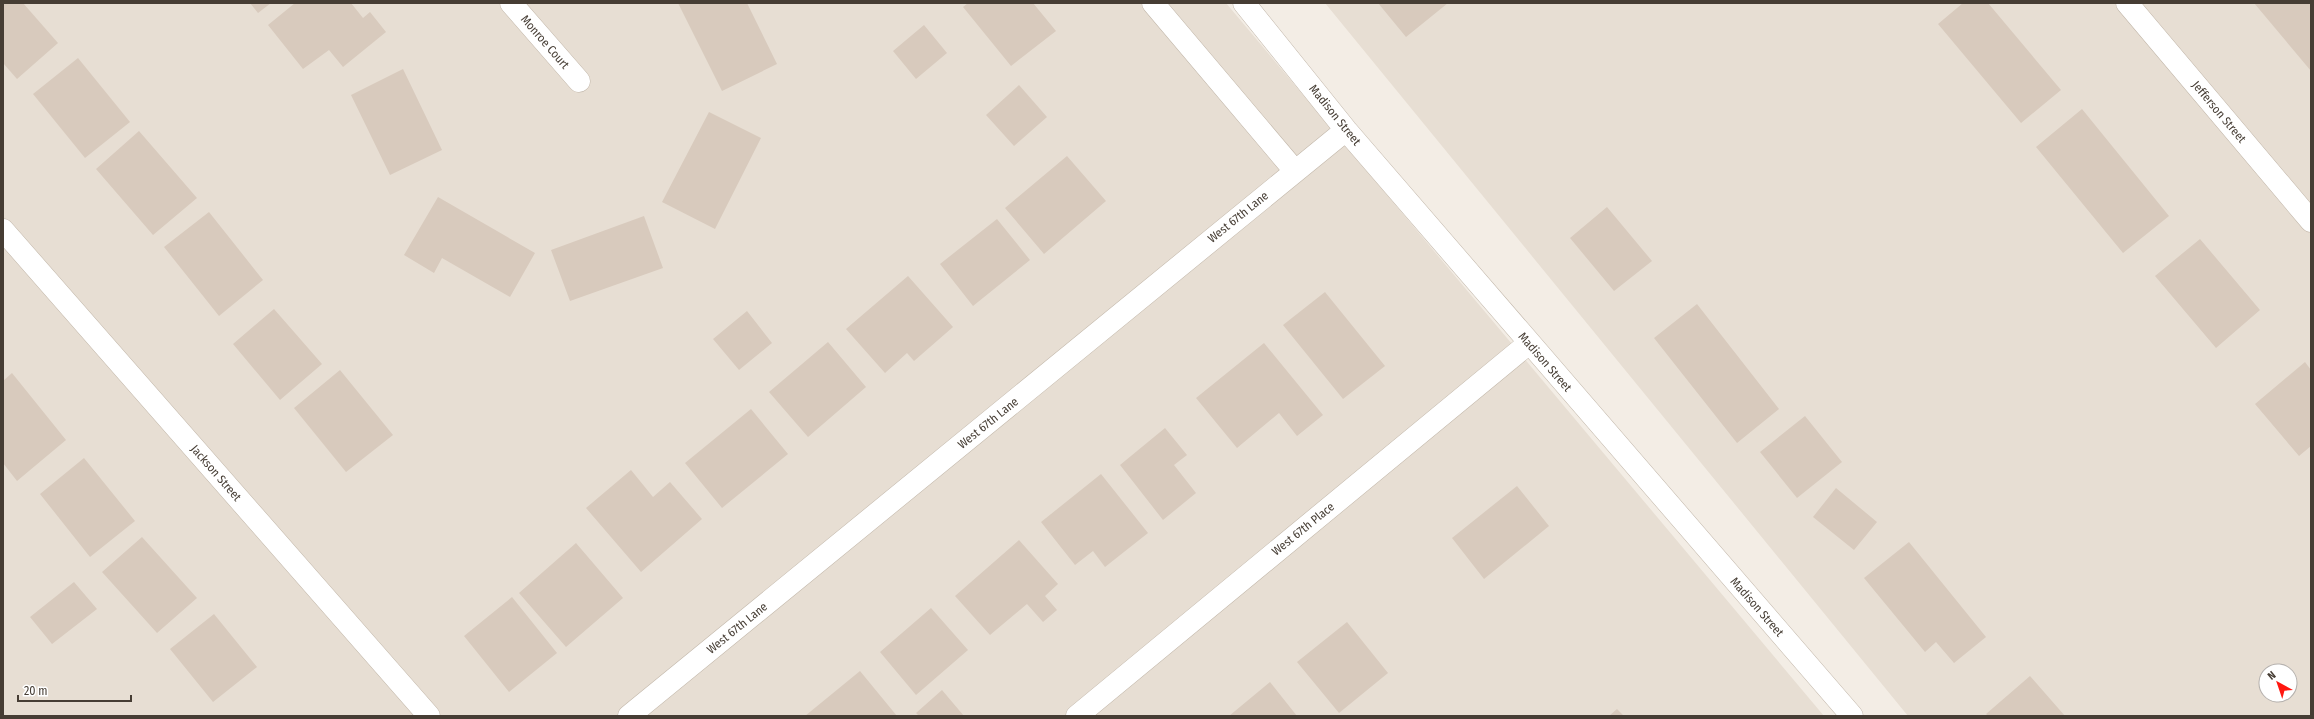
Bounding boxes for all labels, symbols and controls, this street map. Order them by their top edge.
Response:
street label: Monroe Court [518,12,572,72]
street label: Jefferson Street [2189,78,2249,146]
street label: Madison Street [1306,82,1364,148]
street label: West 67th Lane [1205,188,1271,246]
street label: Madison Street [1515,329,1575,395]
street label: West 67th Lane [955,394,1021,452]
street label: Jackson Street [188,442,244,504]
street label: West 67th Place [1269,500,1337,558]
street label: Madison Street [1727,574,1787,640]
street label: West 67th Lane [704,599,770,657]
north arrow [2258,663,2298,703]
text: N [2265,669,2279,683]
scale bar [18,677,131,703]
text: 20 m [24,684,48,698]

